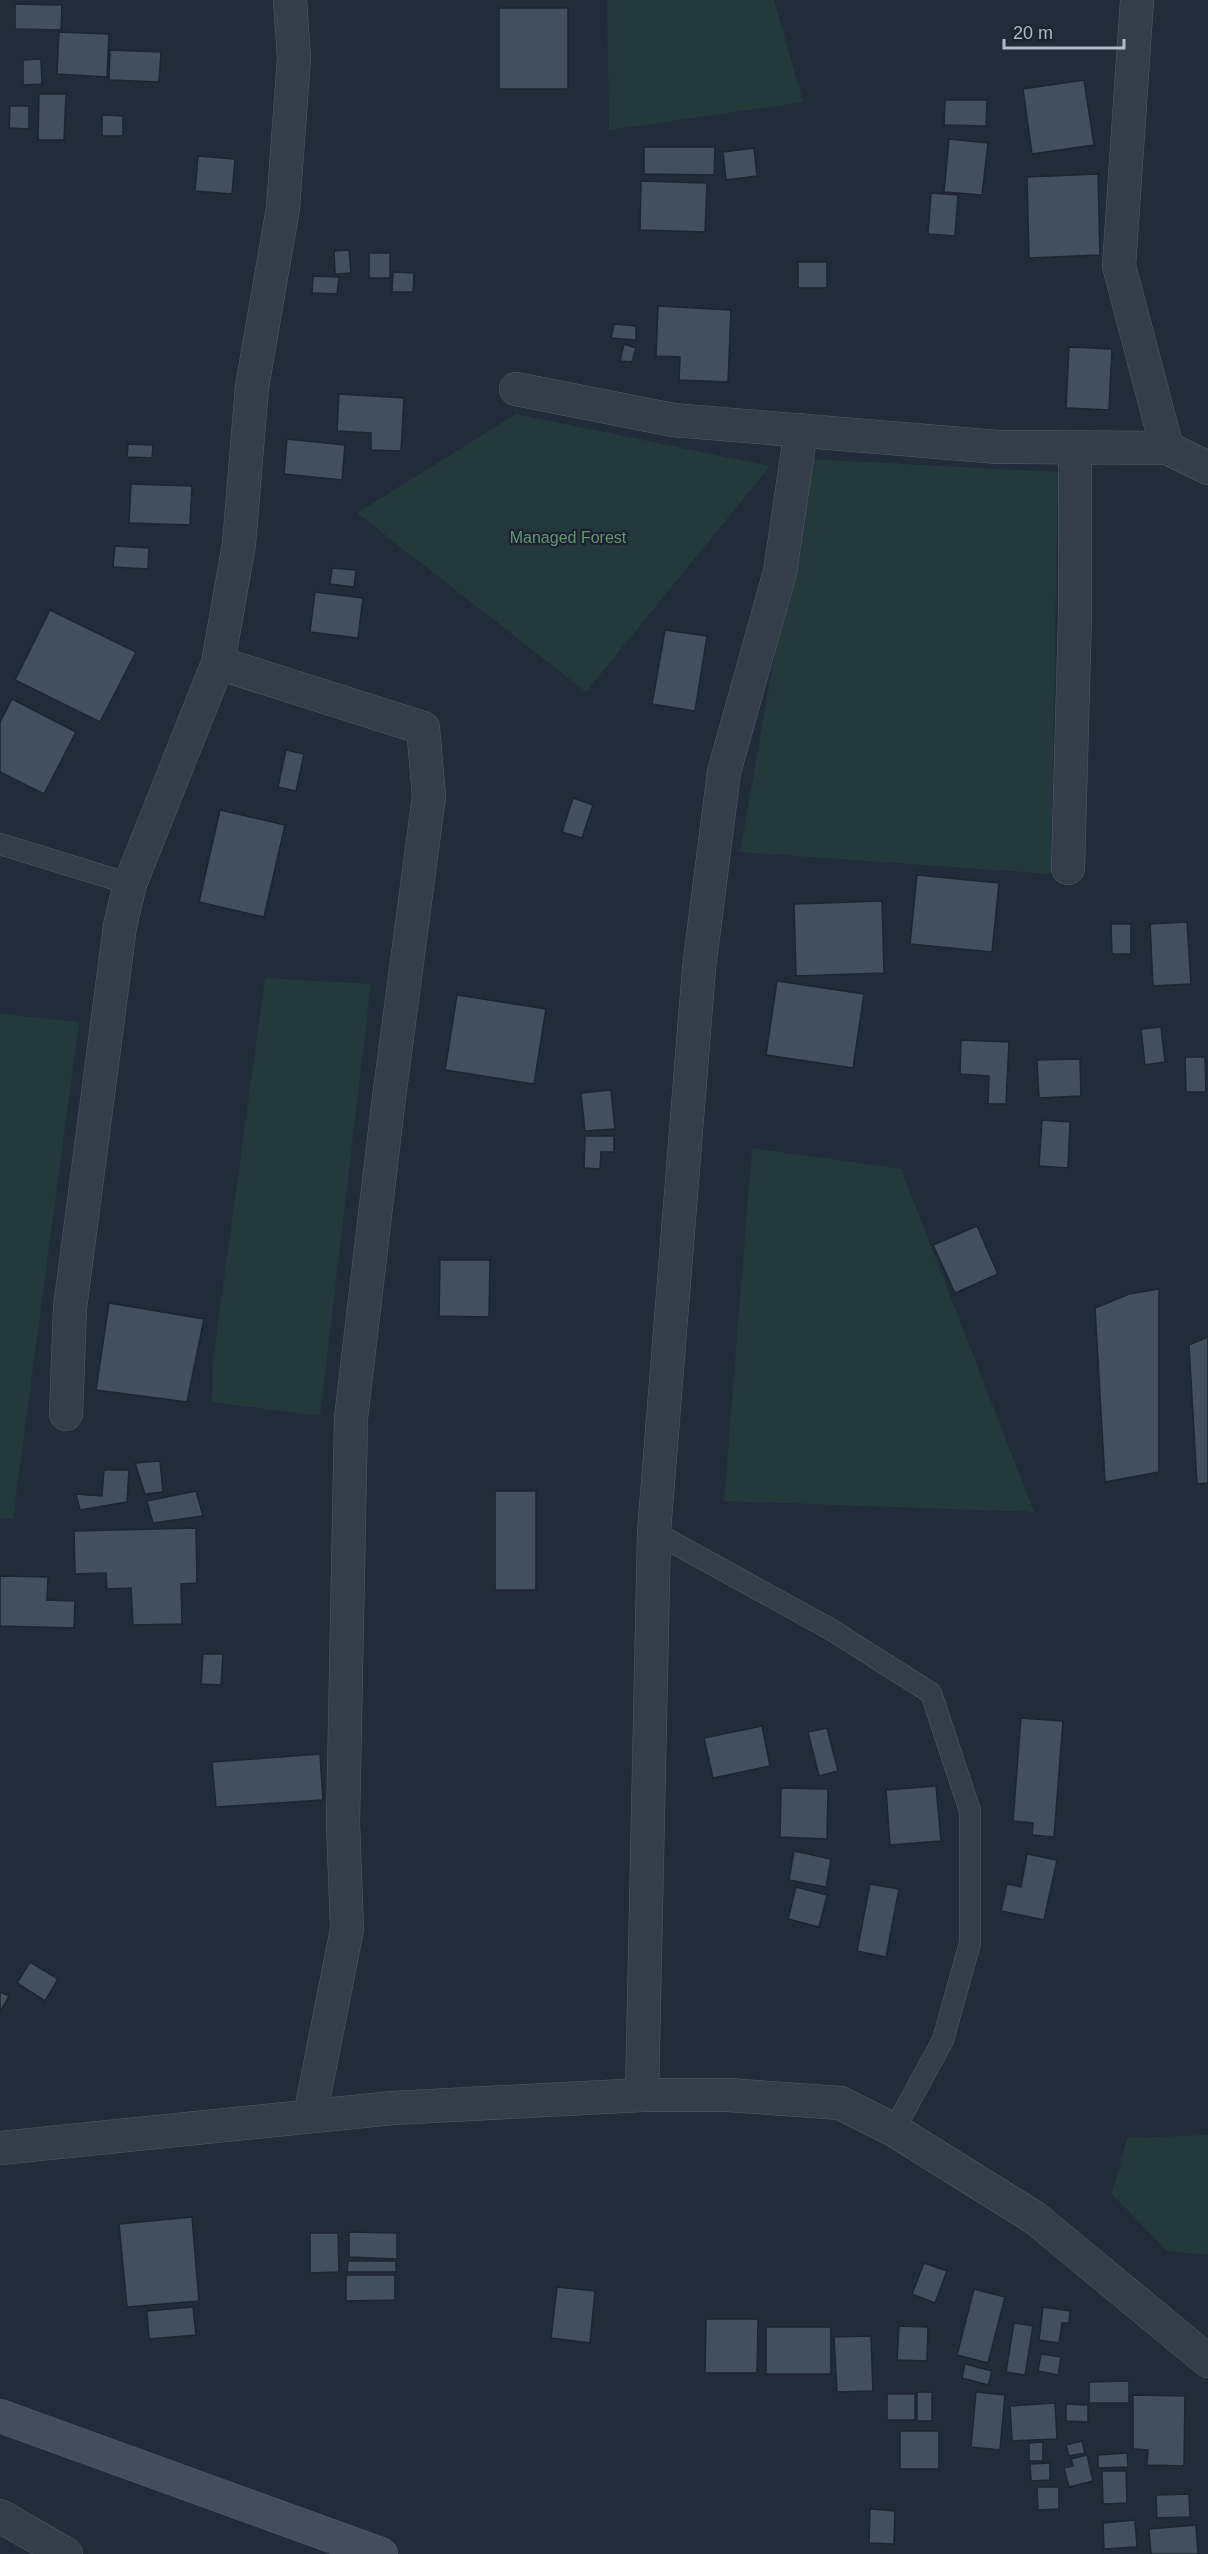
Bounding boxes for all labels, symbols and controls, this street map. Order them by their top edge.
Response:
scale bar [1004,12,1124,50]
text: 20 m [1013,23,1053,43]
park label: Managed Forest [510,529,627,546]

